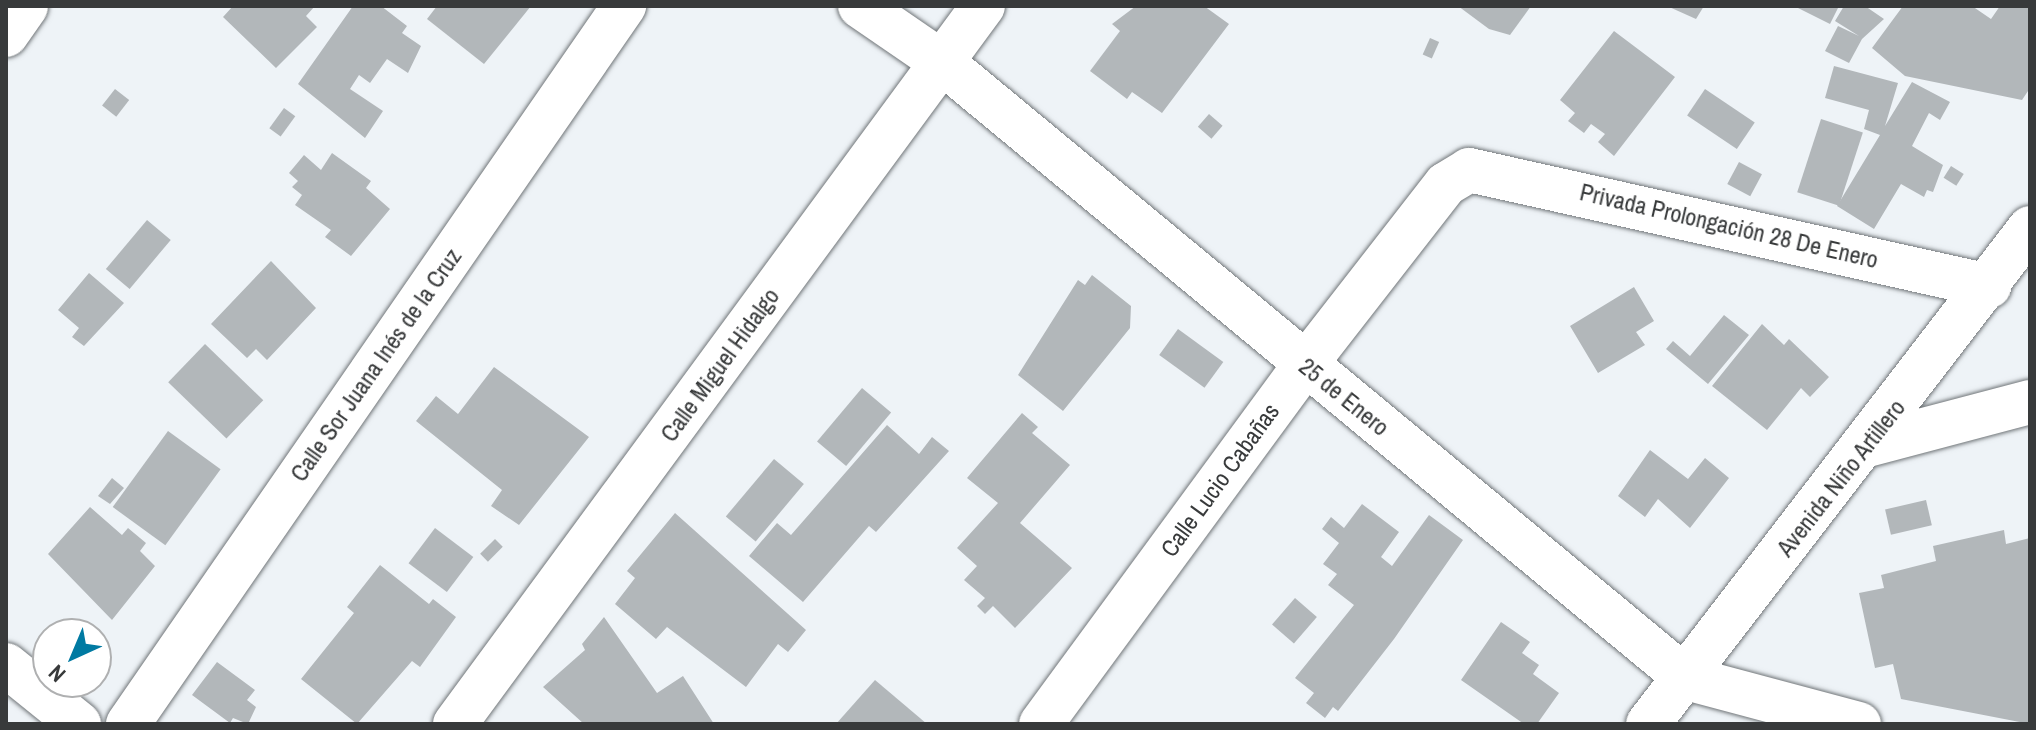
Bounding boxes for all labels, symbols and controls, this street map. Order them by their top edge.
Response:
street label: Privada Prolongación 28 De Enero [1577,178,1881,274]
street label: Calle Sor Juana Inés de la Cruz [285,243,467,487]
street label: Calle Miguel Hidalgo [655,283,785,447]
street label: 25 de Enero [1293,352,1395,442]
street label: Avenida Niño Artillero [1770,393,1912,563]
street label: Calle Lucio Cabañas [1155,398,1285,562]
north arrow [32,618,112,698]
text: N [42,659,72,689]

